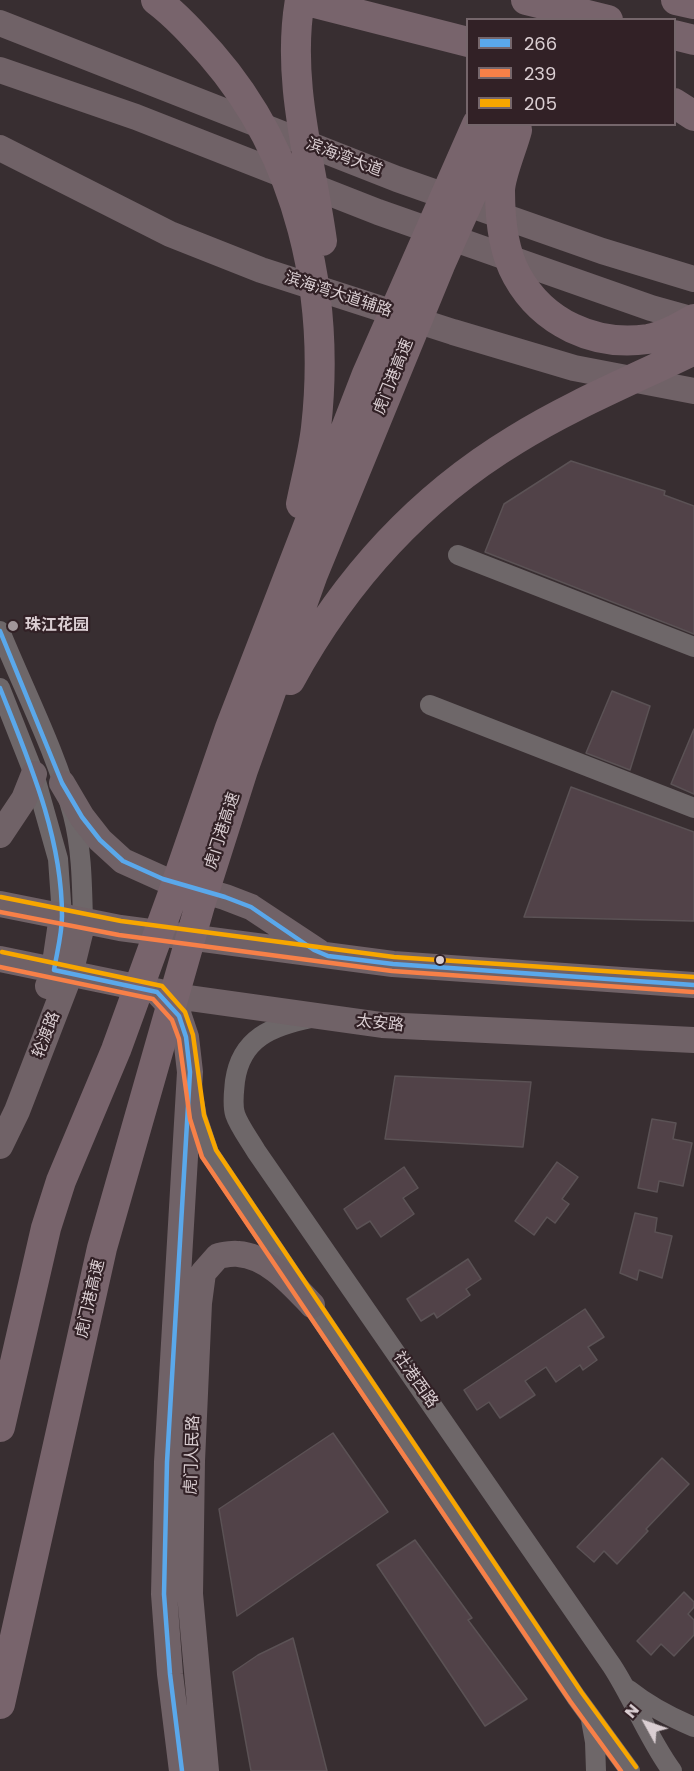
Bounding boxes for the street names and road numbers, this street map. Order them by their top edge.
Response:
street label: 滨海湾大道 [303,135,385,181]
street label: 滨海湾大道辅路 [282,269,394,321]
street label: 虎门港高速 [370,336,418,418]
street label: 虎门港高速 [202,790,244,872]
street label: 轮渡路 [29,1009,65,1061]
street label: 太安路 [355,1012,405,1036]
street label: 虎门港高速 [73,1258,109,1340]
street label: 社港西路 [389,1348,441,1412]
street label: 虎门人民路 [182,1415,204,1495]

